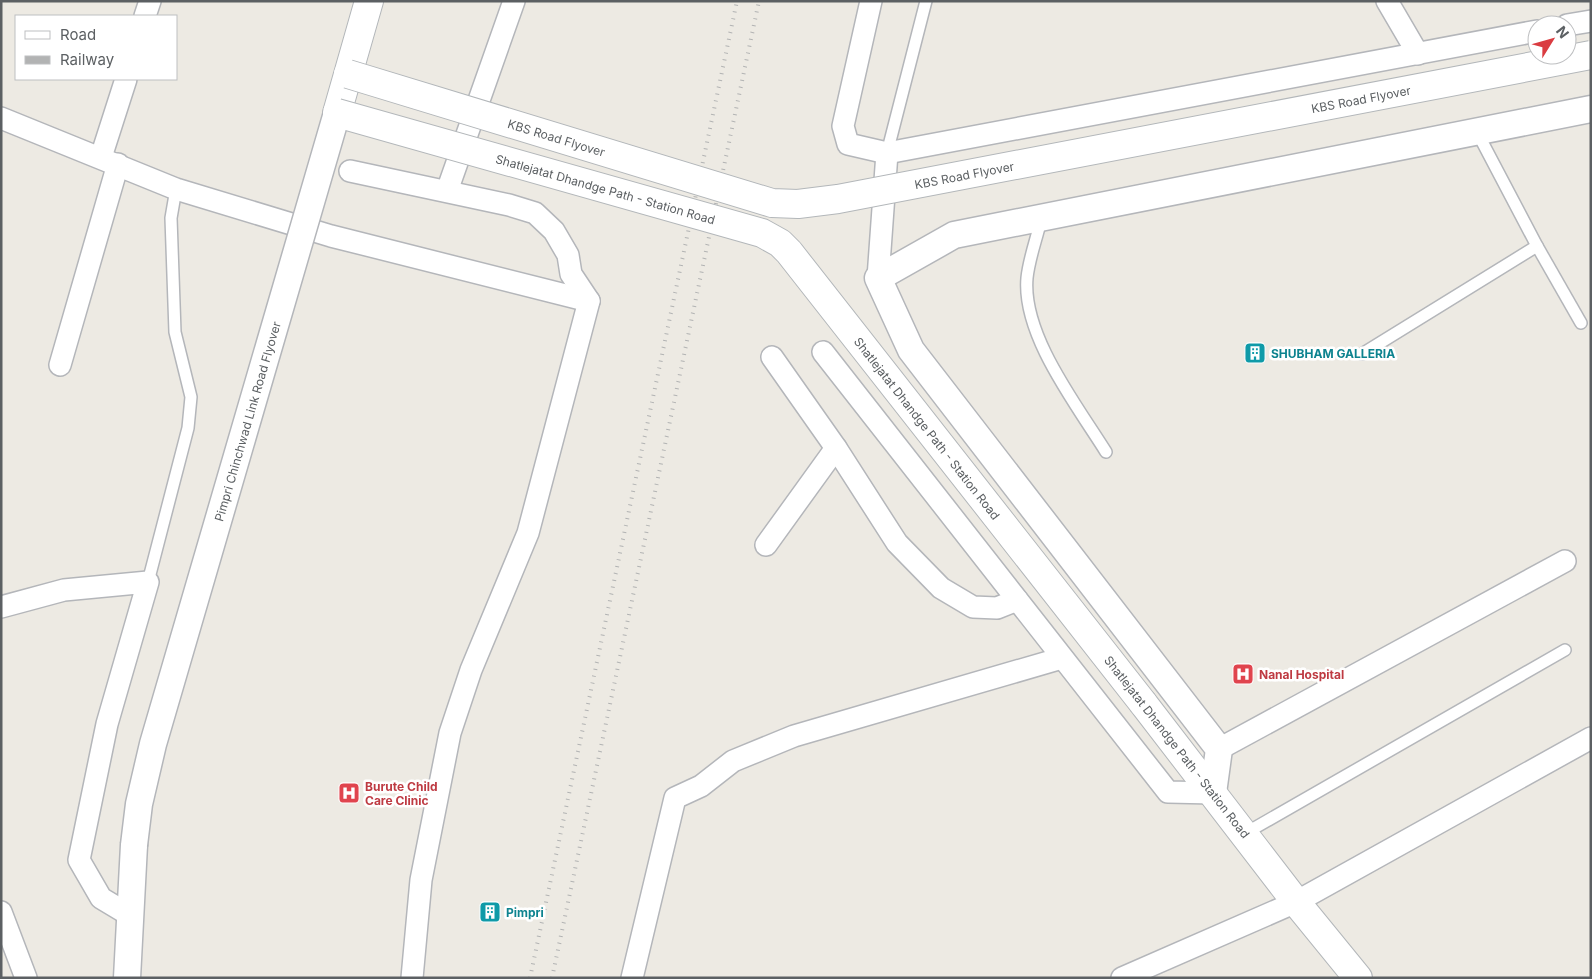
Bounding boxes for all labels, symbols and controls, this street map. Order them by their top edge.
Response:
legend [15,15,178,80]
north arrow [1527,15,1577,65]
text: N [1553,22,1573,41]
text: Road [60,25,96,44]
text: Railway [60,50,115,69]
street label: KBS Road Flyover [1310,82,1412,116]
street label: KBS Road Flyover [506,116,607,159]
street label: Shatlejatat Dhandge Path - Station Road [494,151,717,227]
street label: KBS Road Flyover [913,158,1016,192]
street label: Pimpri Chinchwad Link Road Flyover [211,319,283,523]
street label: Shatlejatat Dhandge Path - Station Road [851,334,1003,522]
building icon: SHUBHAM GALLERIA [1243,341,1267,365]
place label: SHUBHAM GALLERIA [1271,346,1395,361]
street label: Shatlejatat Dhandge Path - Station Road [1101,653,1253,841]
hospital icon: Nanal Hospital [1231,662,1255,686]
place label: Nanal Hospital [1259,667,1344,682]
place label: Burute Child Care Clinic [365,779,437,808]
hospital icon: Burute Child Care Clinic [337,781,361,805]
building icon: Pimpri [478,900,502,924]
place label: Pimpri [506,905,544,920]

